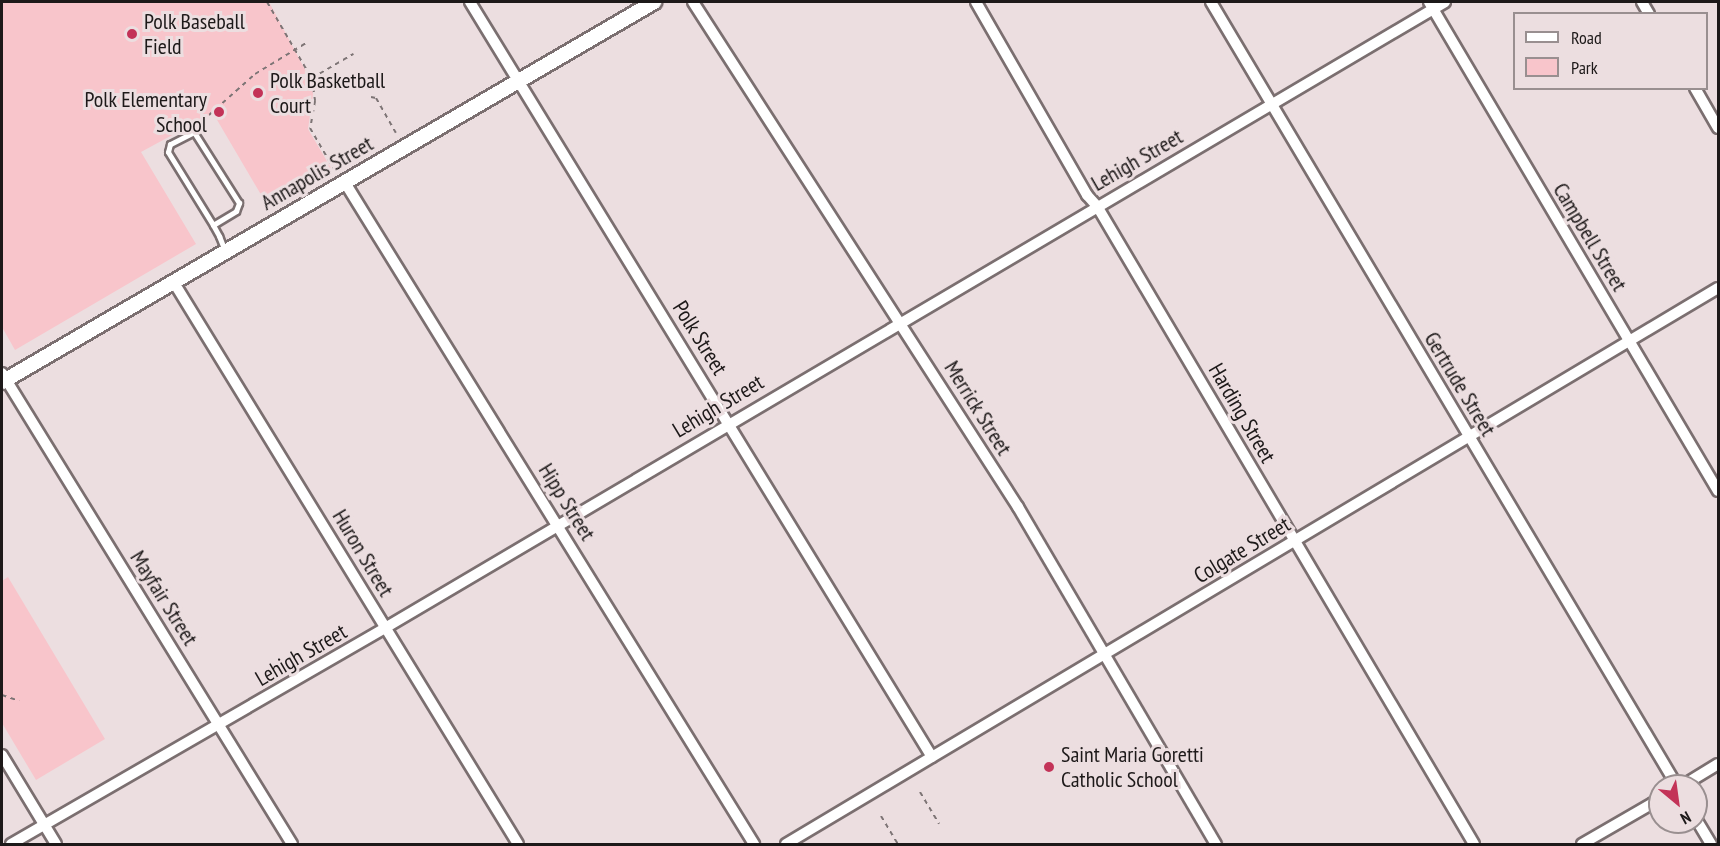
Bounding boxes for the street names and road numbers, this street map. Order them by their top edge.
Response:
street label: Lehigh Street [1087,123,1187,197]
street label: Annapolis Street [256,130,378,216]
street label: Campbell Street [1547,178,1633,296]
street label: Polk Street [667,296,733,380]
street label: Gertrude Street [1419,327,1501,441]
street label: Merrick Street [939,356,1017,460]
street label: Harding Street [1203,359,1281,467]
street label: Lehigh Street [668,369,768,443]
street label: Hipp Street [533,459,601,545]
street label: Huron Street [327,505,399,601]
street label: Colgate Street [1189,511,1295,589]
street label: Mayfair Street [125,546,203,650]
street label: Lehigh Street [251,618,351,692]

